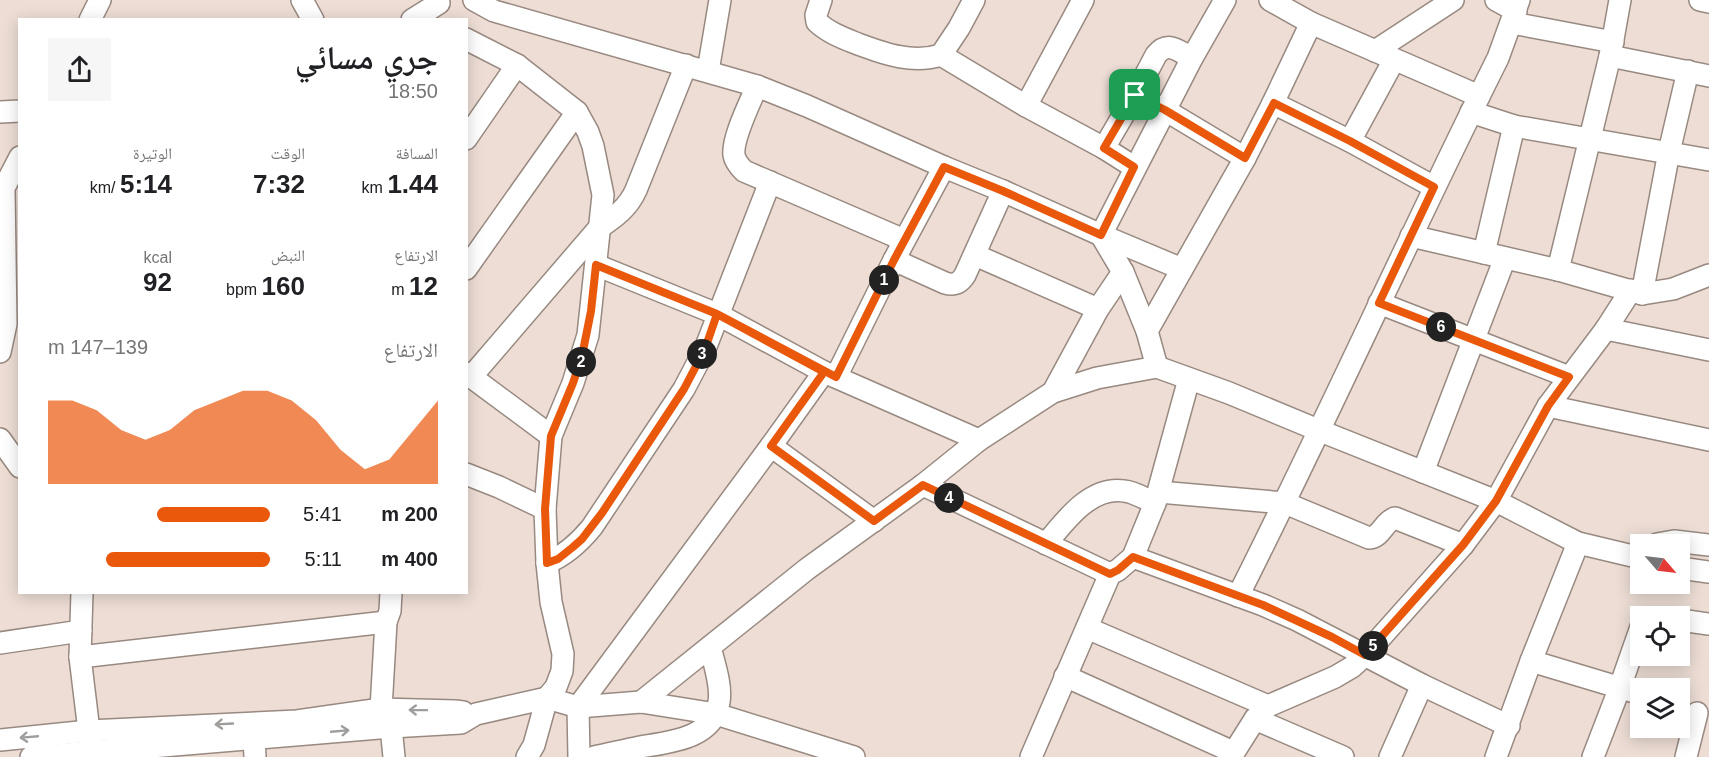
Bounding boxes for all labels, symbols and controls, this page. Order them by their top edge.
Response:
button: share [48,38,111,101]
text: جري مسائي [295,39,438,76]
pin [1109,69,1160,120]
icon: arrive [1118,78,1151,111]
text: 18:50 [388,80,438,102]
text: الوتيرة [133,145,172,162]
text: الوقت [271,145,305,162]
text: المسافة [396,145,438,162]
text: 5:14 [120,169,172,199]
text: 7:32 [253,169,305,199]
text: 1.44 [387,169,438,199]
text: /km [90,179,120,196]
text: km [362,179,387,196]
text: النبض [271,247,305,264]
text: الارتفاع [394,247,438,264]
text: kcal [144,249,172,266]
pin: 1 [869,265,899,295]
text: 92 [143,267,172,297]
text: 160 [262,271,305,301]
text: 12 [409,271,438,301]
text: 1 [880,271,888,288]
text: bpm [226,281,262,298]
text: m [391,281,409,298]
pin: 6 [1426,312,1456,342]
text: 6 [1437,318,1445,335]
text: 139–147 m [48,336,148,358]
text: الارتفاع [383,339,438,361]
pin: 3 [687,339,717,369]
text: 3 [698,345,706,362]
pin: 2 [566,347,596,377]
text: 2 [577,353,585,370]
pin: 4 [934,483,964,513]
text: 4 [945,489,953,506]
text: 5:41 [303,503,342,525]
text: 200 m [381,503,438,525]
north arrow [1630,534,1690,594]
map controls [1630,534,1690,738]
text: 5:11 [305,548,342,570]
text: 400 m [381,548,438,570]
button: locate [1630,606,1690,666]
pin: 5 [1358,631,1388,661]
text: 5 [1369,637,1377,654]
button: layers [1630,678,1690,738]
one-way arrow [408,704,428,716]
one-way arrow [214,719,234,730]
one-way arrow [330,725,350,736]
one-way arrow [20,732,39,743]

